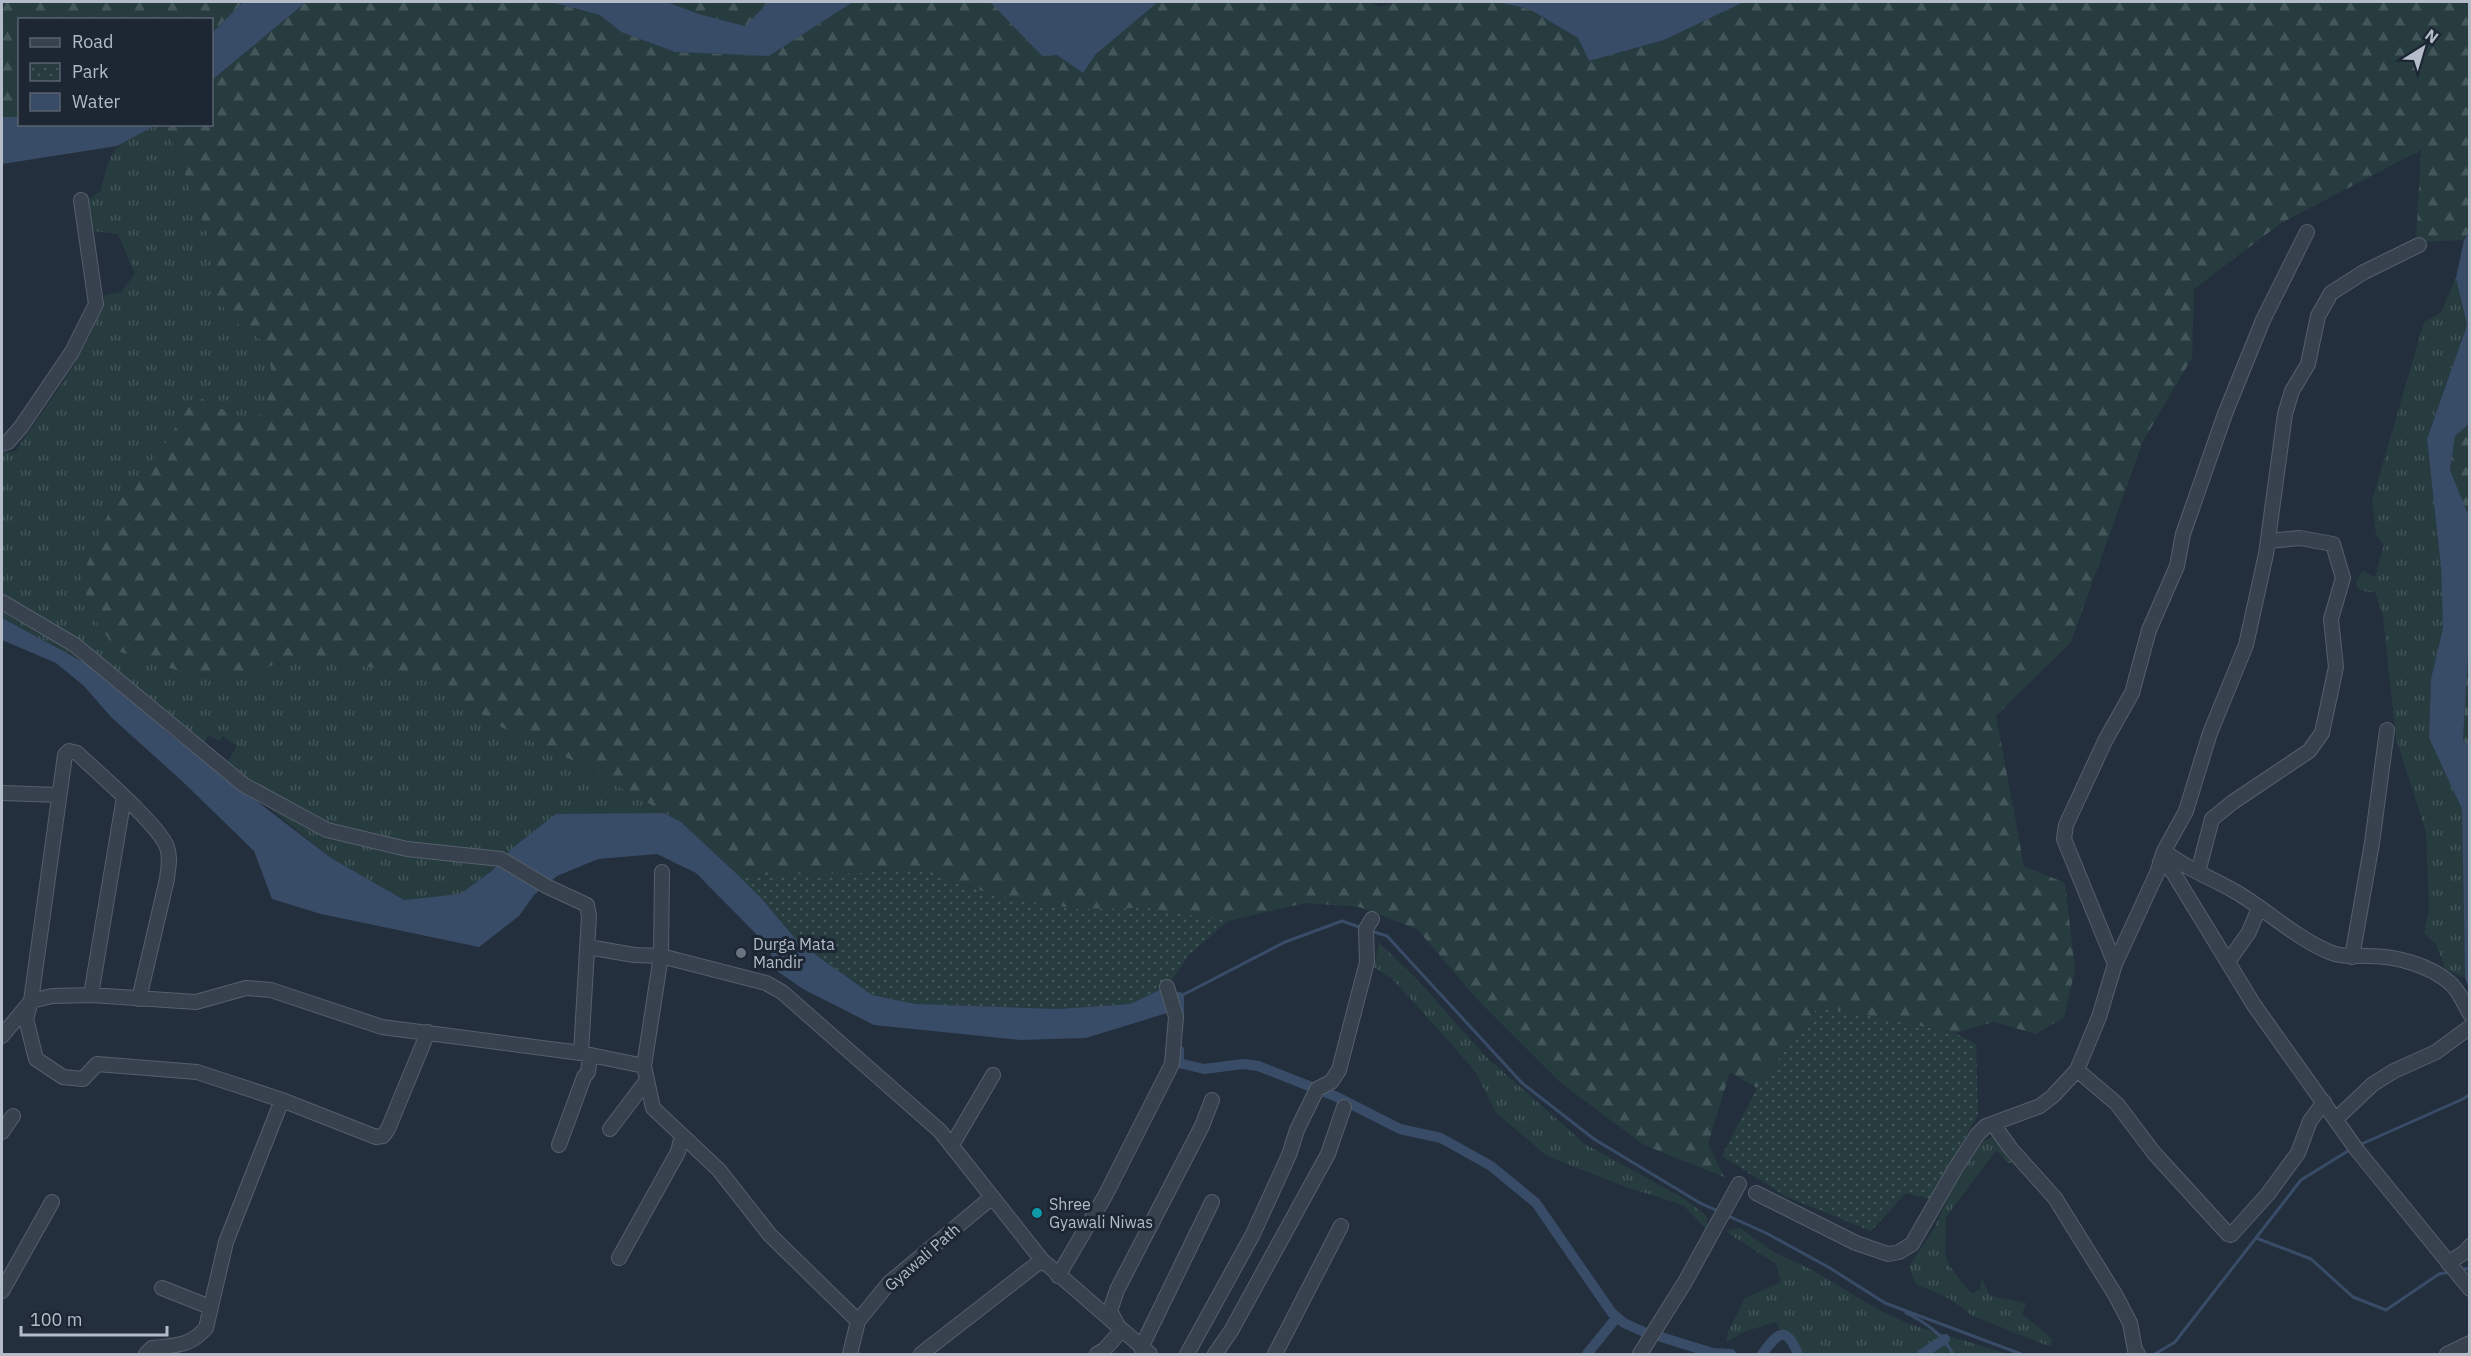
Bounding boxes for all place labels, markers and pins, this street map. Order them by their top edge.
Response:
place label: Durga Mata Mandir [753,934,835,972]
marker: Durga Mata Mandir [734,946,748,960]
place label: Shree Gyawali Niwas [1049,1194,1153,1232]
marker: Shree Gyawali Niwas [1030,1206,1044,1220]

